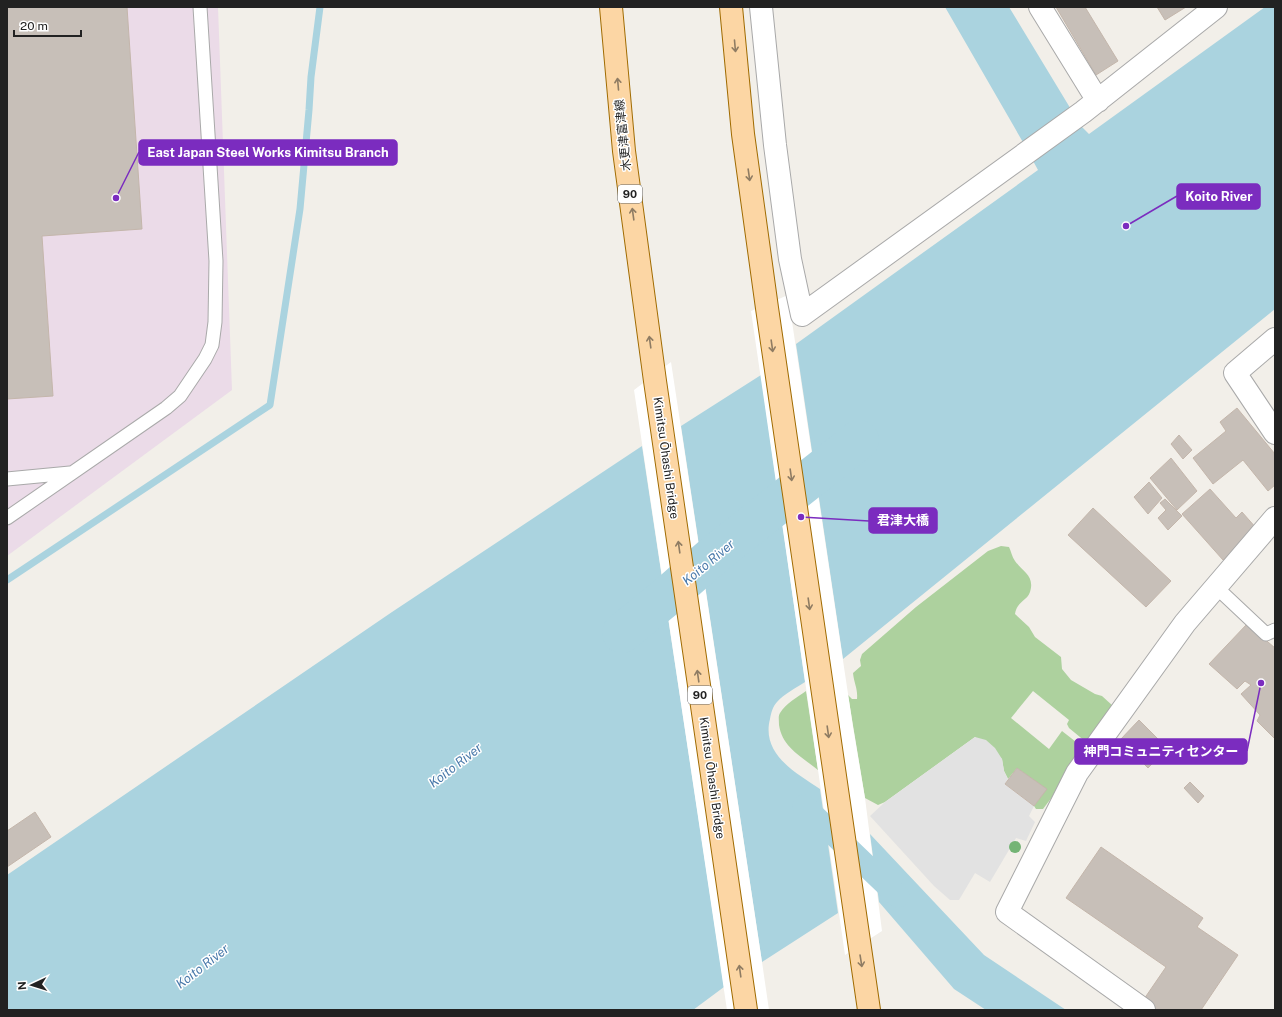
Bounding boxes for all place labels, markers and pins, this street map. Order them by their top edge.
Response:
callout: East Japan Steel Works Kimitsu Branch [139,140,397,165]
callout: Koito River [1177,184,1260,209]
callout: 君津大橋 [869,508,937,533]
callout: 神門コミュニティセンター [1075,739,1247,764]

